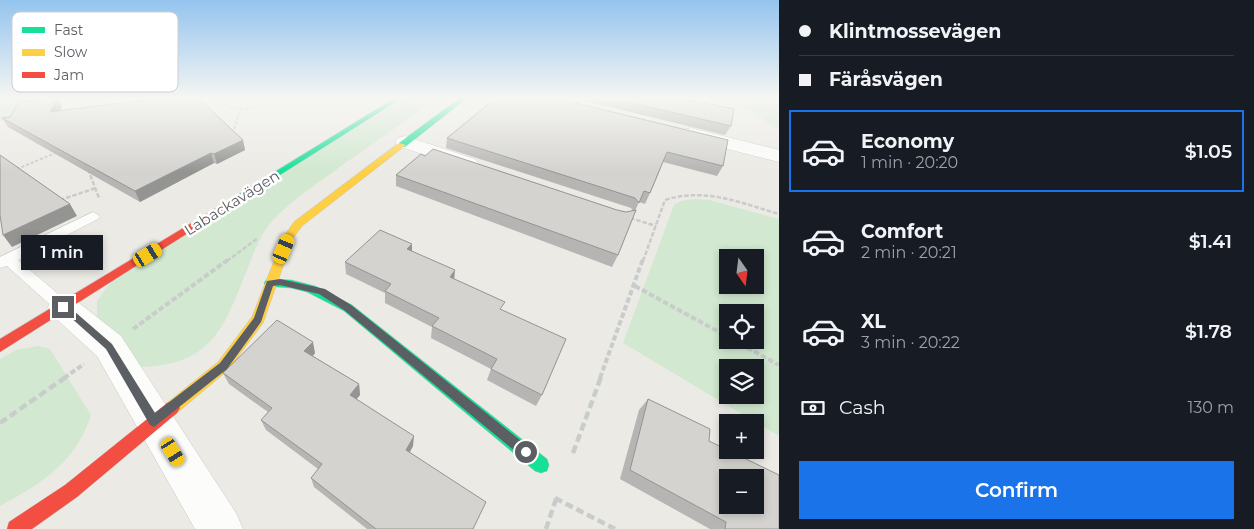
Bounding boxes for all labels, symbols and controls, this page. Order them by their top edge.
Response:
legend [12,12,178,92]
text: Klintmossevägen [829,20,1002,43]
text: Fast [54,21,84,39]
text: Slow [54,43,88,61]
text: Jam [53,66,84,84]
text: Färåsvägen [829,68,943,91]
icon: car [801,129,846,174]
text: Economy [861,130,954,153]
text: $1.05 [1185,140,1232,163]
text: 1 min · 20:20 [861,153,958,172]
street label: Labackavägen [181,166,283,239]
icon: car [801,219,846,264]
text: Comfort [861,220,943,243]
text: $1.41 [1189,230,1232,253]
car [271,232,296,266]
callout: 1 min [22,234,104,270]
car [131,241,164,269]
text: 1 min [41,243,83,262]
text: 2 min · 20:21 [861,243,957,262]
north arrow [719,249,764,294]
map controls [719,249,764,514]
route end [52,296,74,318]
button: locate [719,304,764,349]
icon: car [801,309,846,354]
text: XL [861,310,886,333]
text: $1.78 [1185,320,1232,343]
text: 3 min · 20:22 [861,333,960,352]
button: layers [719,359,764,404]
icon: cash [799,394,827,422]
text: Cash [839,396,886,419]
text: 130 m [1187,398,1234,417]
button: + [719,414,764,459]
car [158,435,187,469]
route start [515,441,537,463]
button: Confirm [799,461,1234,519]
button: − [719,469,764,514]

